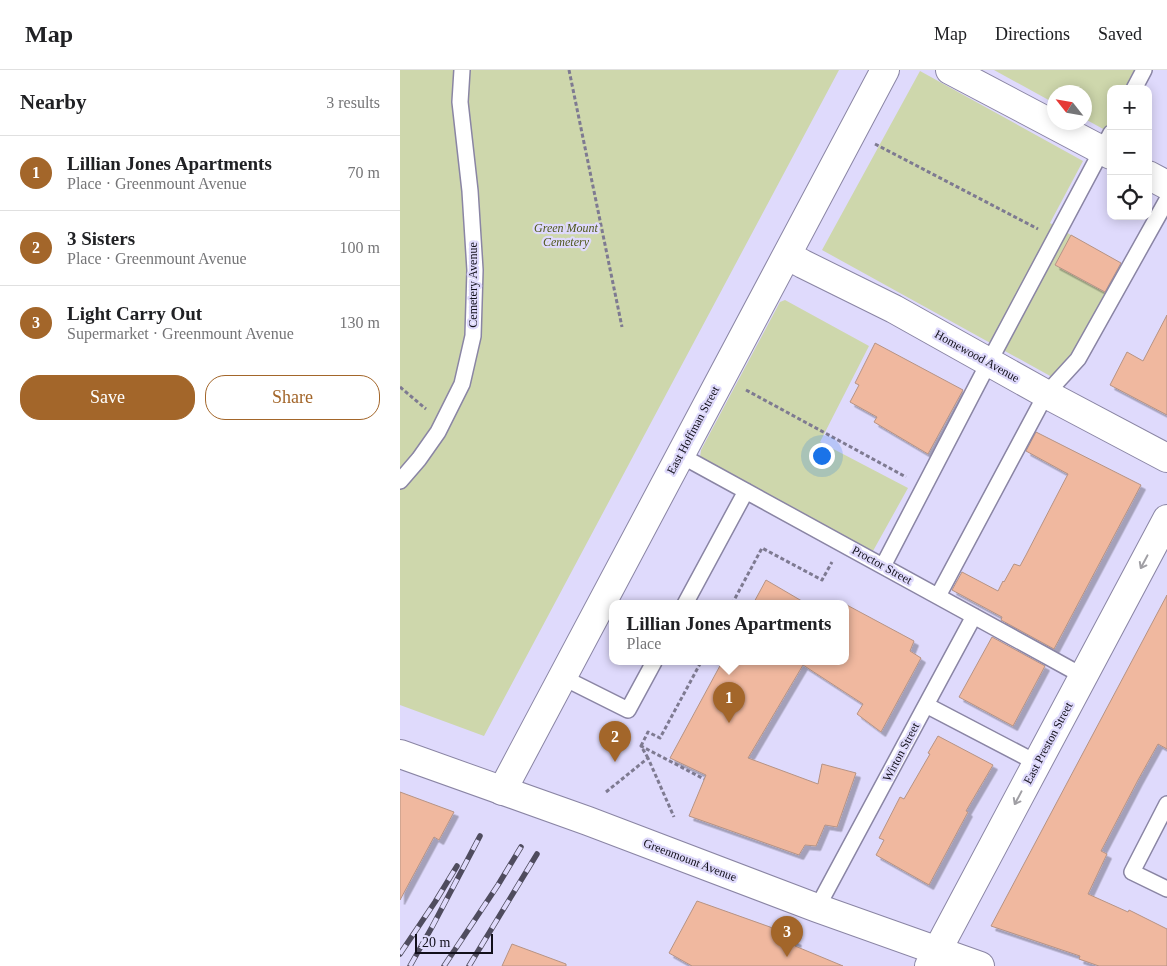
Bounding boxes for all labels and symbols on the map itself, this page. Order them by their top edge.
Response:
north arrow [1047,85,1092,130]
park label: Green Mount Cemetery [534,221,599,249]
street label: Cemetery Avenue [466,242,480,328]
street label: Homewood Avenue [932,327,1022,385]
street label: East Hoffman Street [664,383,722,476]
your location [809,443,835,469]
street label: Proctor Street [850,543,915,588]
one-way arrow [1139,555,1149,570]
pin: 1 [713,682,745,723]
street label: East Preston Street [1021,699,1076,786]
street label: Wirton Street [880,720,923,784]
pin: 2 [599,721,631,762]
one-way arrow [1013,791,1023,806]
street label: Greenmount Avenue [641,836,739,884]
pin: 3 [771,916,803,957]
scale bar [415,931,492,954]

